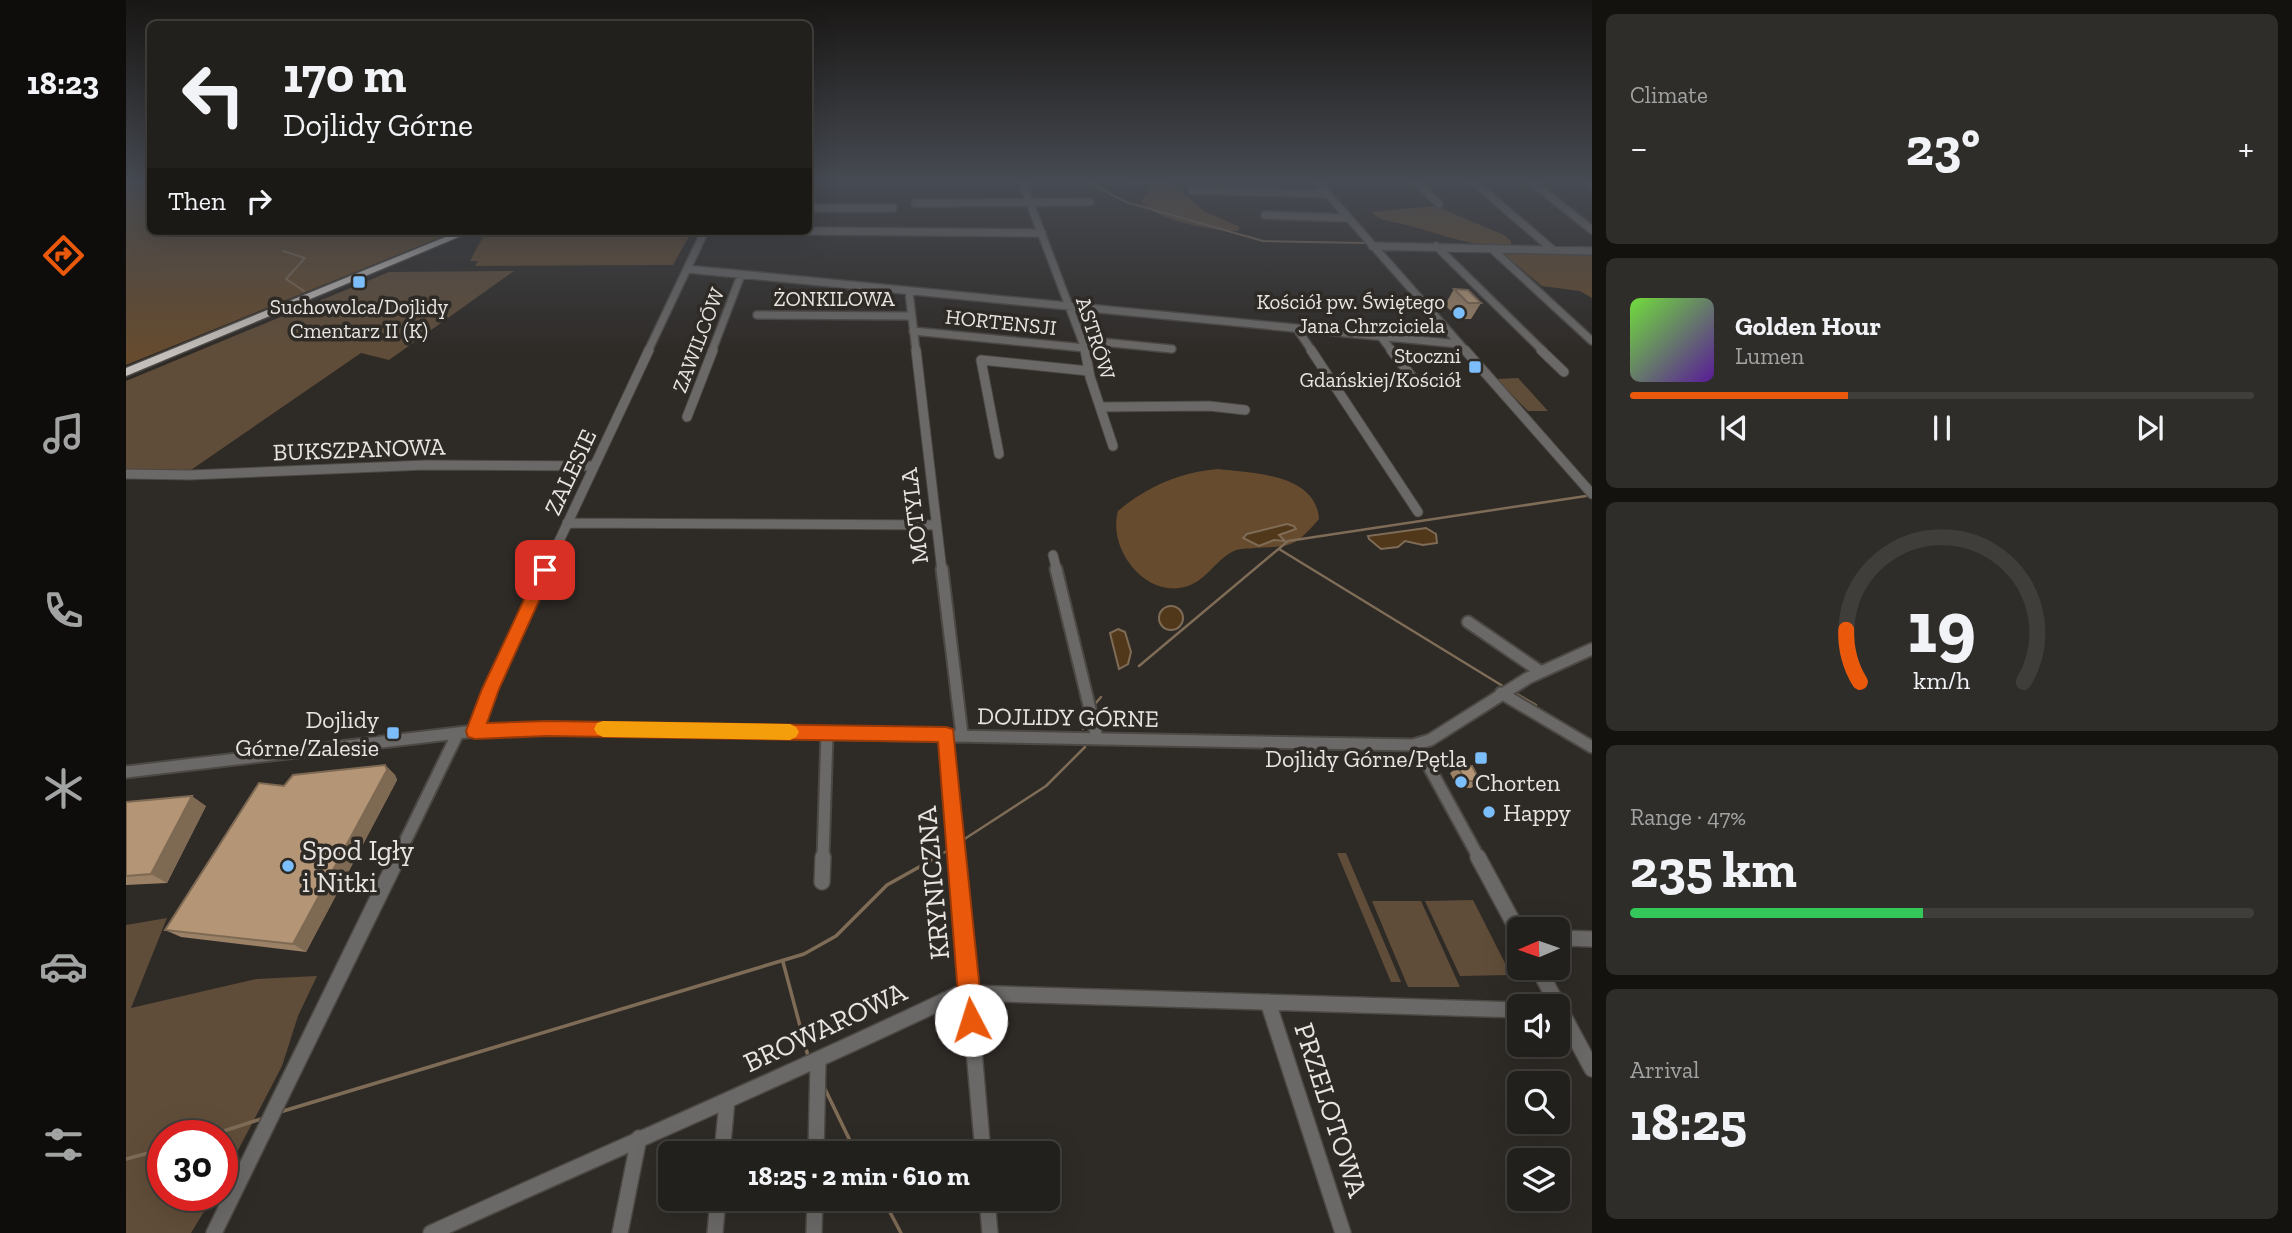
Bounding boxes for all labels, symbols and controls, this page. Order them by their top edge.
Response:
text: 170 m [283,46,406,105]
icon: left [168,49,259,140]
text: 18:23 [27,64,99,102]
text: Climate [1630,81,1708,109]
text: Dojlidy Górne [283,106,473,144]
text: 23° [1906,116,1980,178]
text: − [1630,125,1648,171]
text: + [2238,125,2254,171]
icon: right [240,182,278,220]
text: Then [168,185,226,217]
icon: directions [39,231,88,280]
marker: Suchowolca/Dojlidy Cmentarz II (K) [351,274,367,290]
street label: ZAWILCÓW [667,284,730,396]
street label: ŻONKILOWA [773,286,895,311]
place label: Kościół pw. Świętego Jana Chrzciciela [1257,289,1445,338]
place label: Suchowolca/Dojlidy Cmentarz II (K) [270,294,449,343]
street label: ASTRÓW [1071,294,1121,383]
street label: HORTENSJI [944,304,1058,340]
marker: Kościół pw. Świętego Jana Chrzciciela [1451,305,1467,321]
text: Golden Hour [1735,310,1881,342]
text: Lumen [1735,342,1804,370]
place label: Stoczni Gdańskiej/Kościół [1299,343,1461,393]
marker: Stoczni Gdańskiej/Kościół [1467,359,1483,375]
icon: music [39,409,88,458]
icon: previous [1715,409,1753,447]
icon: pause [1923,409,1961,447]
icon: next [2131,409,2169,447]
street label: ZALESIE [538,425,602,519]
street label: BUKSZPANOWA [272,431,446,467]
street label: MOTYLA [894,466,934,566]
pin [515,540,575,600]
icon: arrive [526,551,564,589]
text: 19 [1908,584,1976,672]
icon: phone [39,586,88,635]
text: km/h [1913,665,1971,695]
street label: DOJLIDY GÓRNE [977,701,1159,733]
place label: Dojlidy Górne/Zalesie [235,705,380,762]
marker: Dojlidy Górne/Zalesie [385,725,401,741]
place label: Dojlidy Górne/Pętla [1265,744,1467,773]
marker: Dojlidy Górne/Pętla [1473,750,1489,766]
icon: climate [39,764,88,813]
place label: Chorten [1475,768,1561,797]
marker: Chorten [1453,774,1469,790]
place label: Happy [1503,798,1571,827]
text: Range · 47% [1630,803,1746,831]
street label: KRYNICZNA [910,804,956,961]
marker: Happy [1481,804,1497,820]
place label: Spod Igły i Nitki [302,834,415,899]
text: 235 km [1630,838,1797,900]
marker: Spod Igły i Nitki [280,858,296,874]
north arrow [1507,917,1570,980]
map controls [1507,917,1570,1211]
icon: car [39,942,88,991]
street label: BROWAROWA [738,974,913,1079]
position arrow [934,983,1008,1057]
button: sound [1507,994,1570,1057]
street label: PRZELOTOWA [1287,1019,1375,1202]
text: Arrival [1630,1056,1699,1084]
button: search [1507,1071,1570,1134]
text: 18:25 [1630,1091,1747,1153]
icon: filters [39,1120,88,1169]
speed limit sign: 30 [147,1120,238,1211]
button: layers [1507,1148,1570,1211]
text: 18:25 · 2 min · 610 m [748,1160,970,1192]

